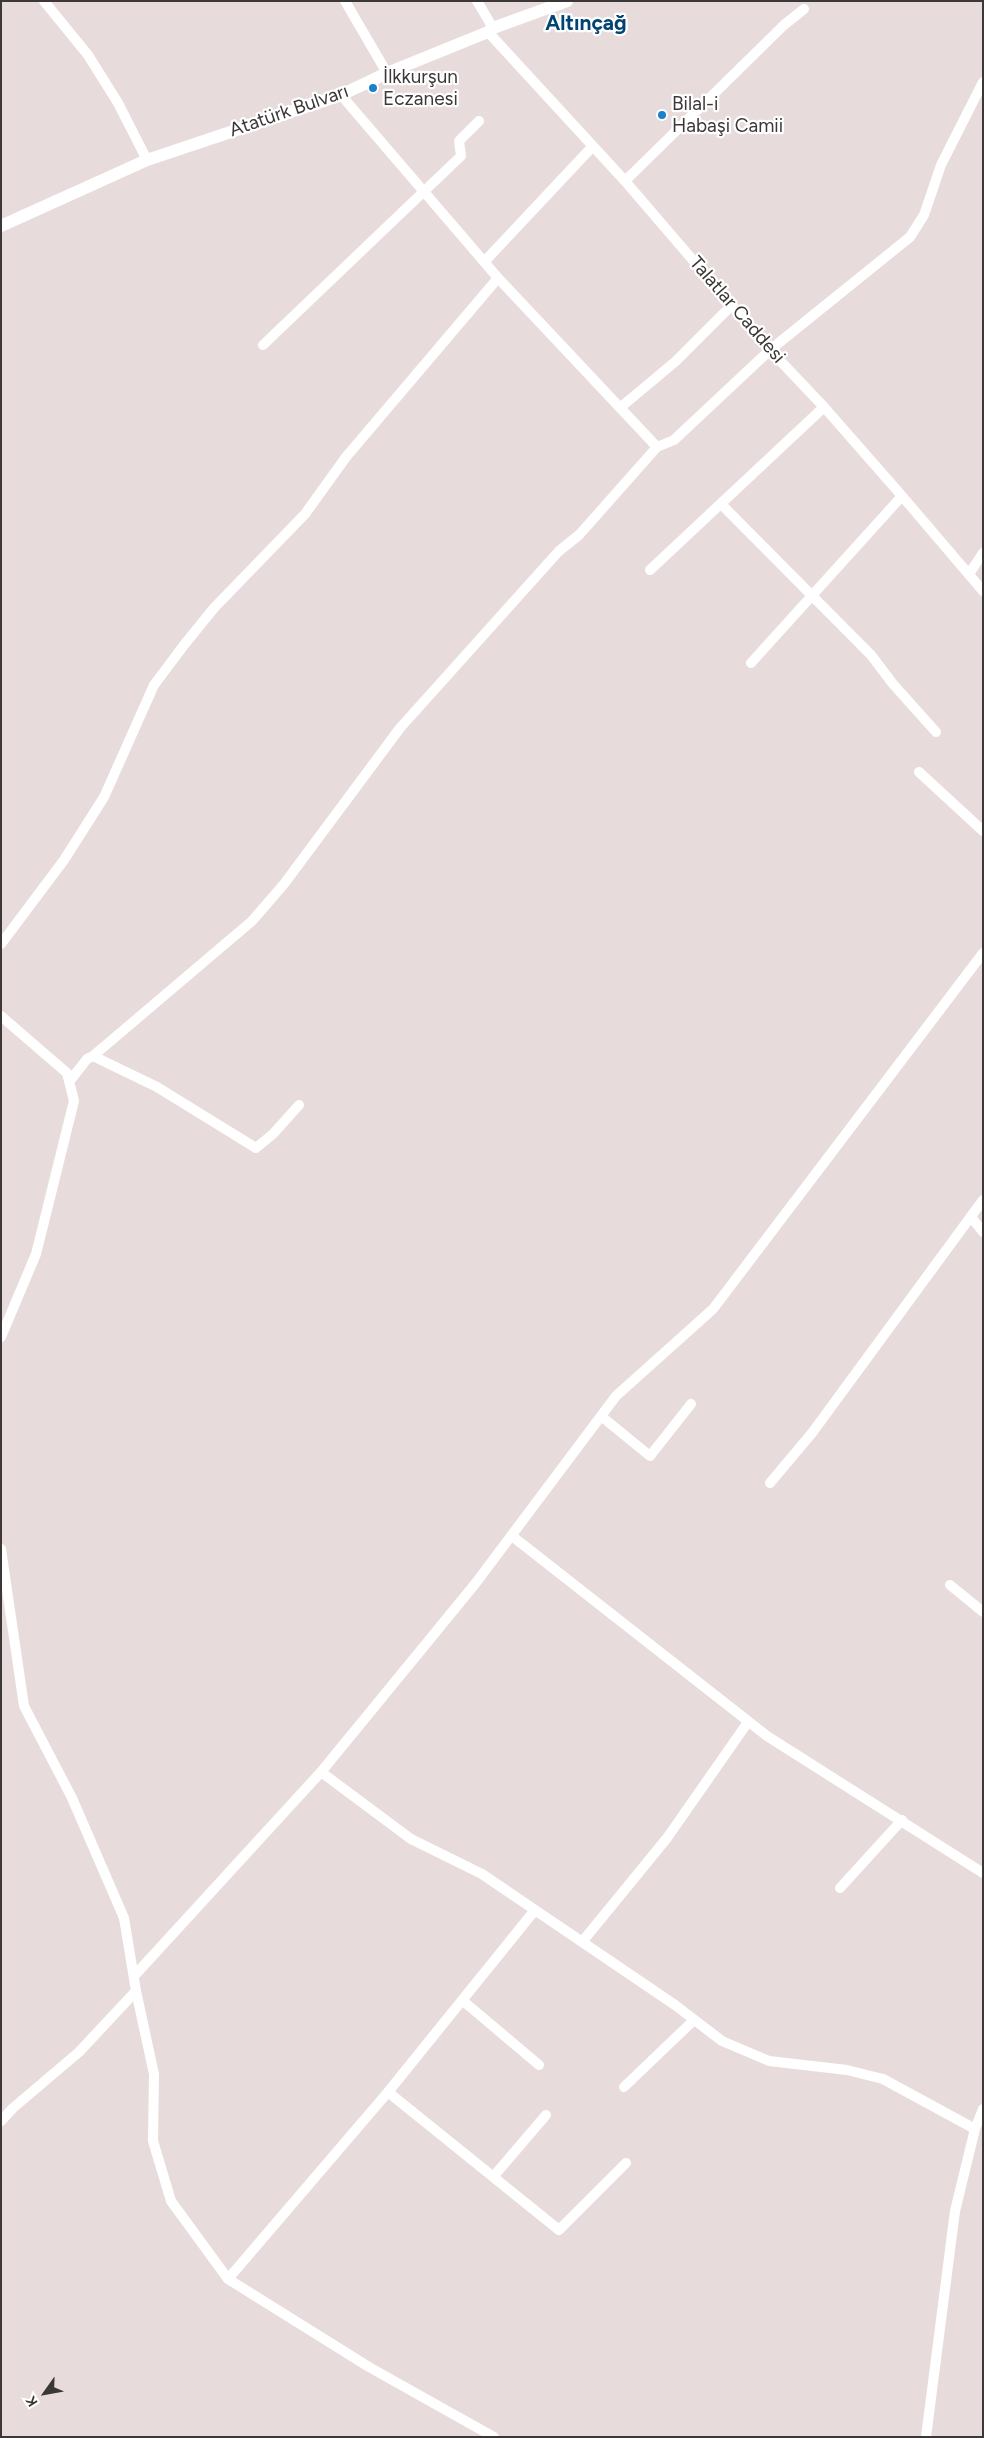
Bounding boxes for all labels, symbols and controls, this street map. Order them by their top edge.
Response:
district label: Altınçağ [545,11,627,37]
place label: İlkkurşun Eczanesi [383,66,458,110]
street label: Atatürk Bulvarı [226,80,352,142]
marker: İlkkurşun Eczanesi [367,82,379,94]
place label: Bilal-i Habaşi Camii [672,93,783,137]
marker: Bilal-i Habaşi Camii [656,109,668,121]
street label: Talatlar Caddesi [684,252,790,368]
north arrow [20,2368,70,2418]
text: K [22,2393,42,2410]

